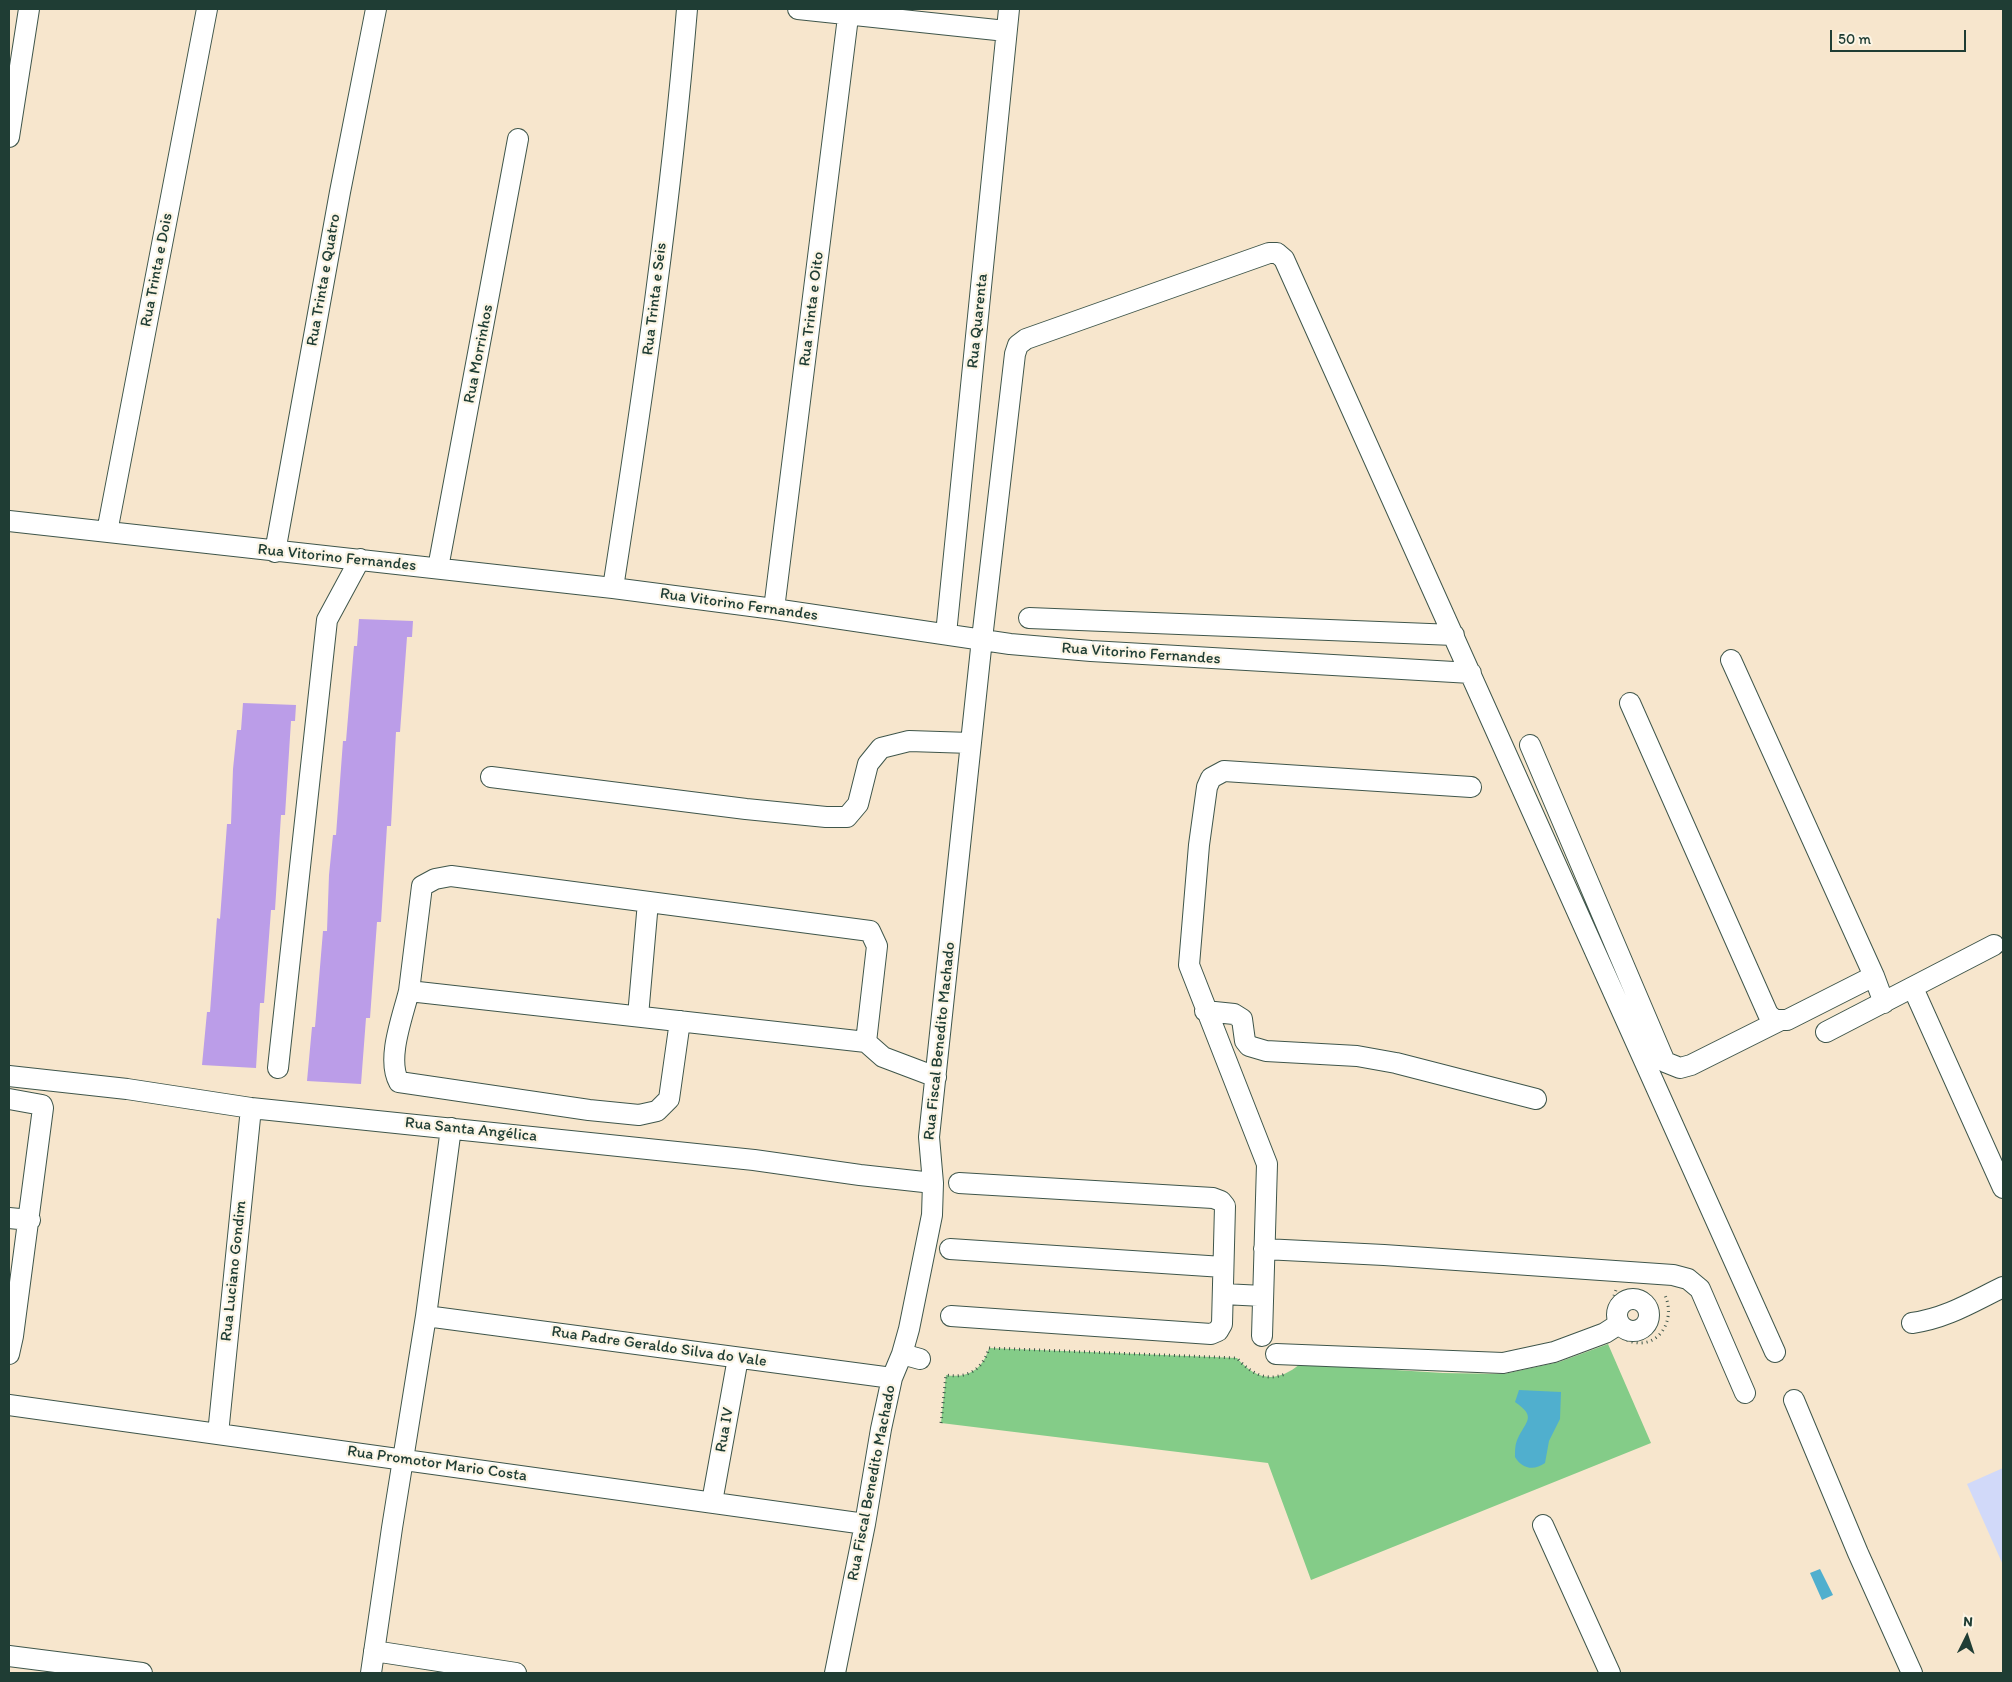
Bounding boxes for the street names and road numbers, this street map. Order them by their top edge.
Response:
street label: Rua Trinta e Dois [137,211,177,329]
street label: Rua Trinta e Quatro [303,212,345,348]
street label: Rua Trinta e Seis [639,242,671,356]
street label: Rua Trinta e Oito [795,251,829,367]
street label: Rua Quarenta [963,273,993,369]
street label: Rua Morrinhos [460,303,498,405]
street label: Rua Vitorino Fernandes [257,540,417,576]
street label: Rua Vitorino Fernandes [659,584,819,626]
street label: Rua Vitorino Fernandes [1061,639,1221,669]
street label: Rua Fiscal Benedito Machado [920,941,960,1141]
street label: Rua Santa Angélica [404,1114,538,1146]
street label: Rua Luciano Gondim [217,1200,251,1342]
street label: Rua Padre Geraldo Silva do Vale [550,1322,768,1372]
street label: Rua Fiscal Benedito Machado [844,1383,900,1583]
street label: Rua IV [712,1406,738,1454]
street label: Rua Promotor Mario Costa [346,1442,528,1486]

